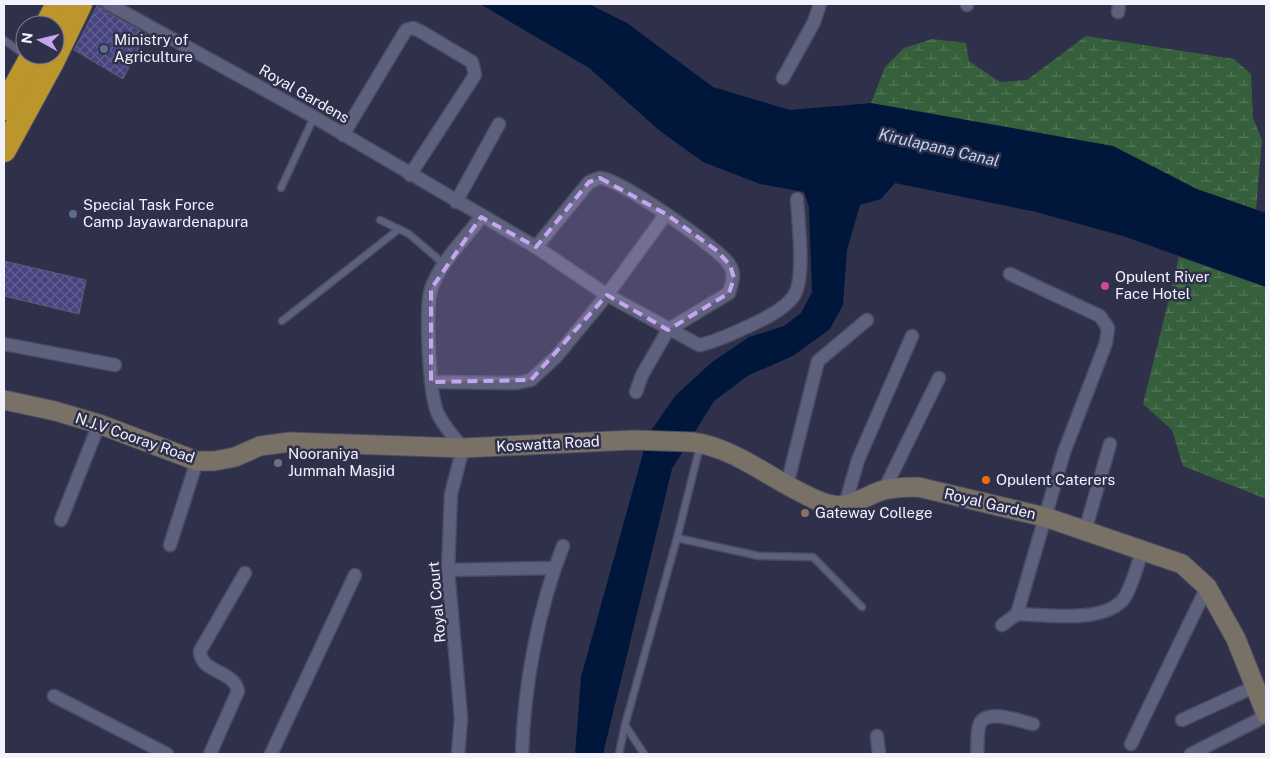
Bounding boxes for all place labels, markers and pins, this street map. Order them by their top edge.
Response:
place label: Ministry of Agriculture [114,31,193,65]
marker: Ministry of Agriculture [98,43,110,55]
place label: Special Task Force Camp Jayawardenapura [83,196,248,230]
marker: Special Task Force Camp Jayawardenapura [67,208,79,220]
place label: Opulent River Face Hotel [1115,268,1210,302]
marker: Opulent River Face Hotel [1099,280,1111,292]
place label: Nooraniya Jummah Masjid [288,445,395,479]
marker: Nooraniya Jummah Masjid [272,457,284,469]
place label: Opulent Caterers [996,471,1115,488]
marker: Opulent Caterers [980,474,992,486]
place label: Gateway College [815,504,933,521]
marker: Gateway College [799,507,811,519]

